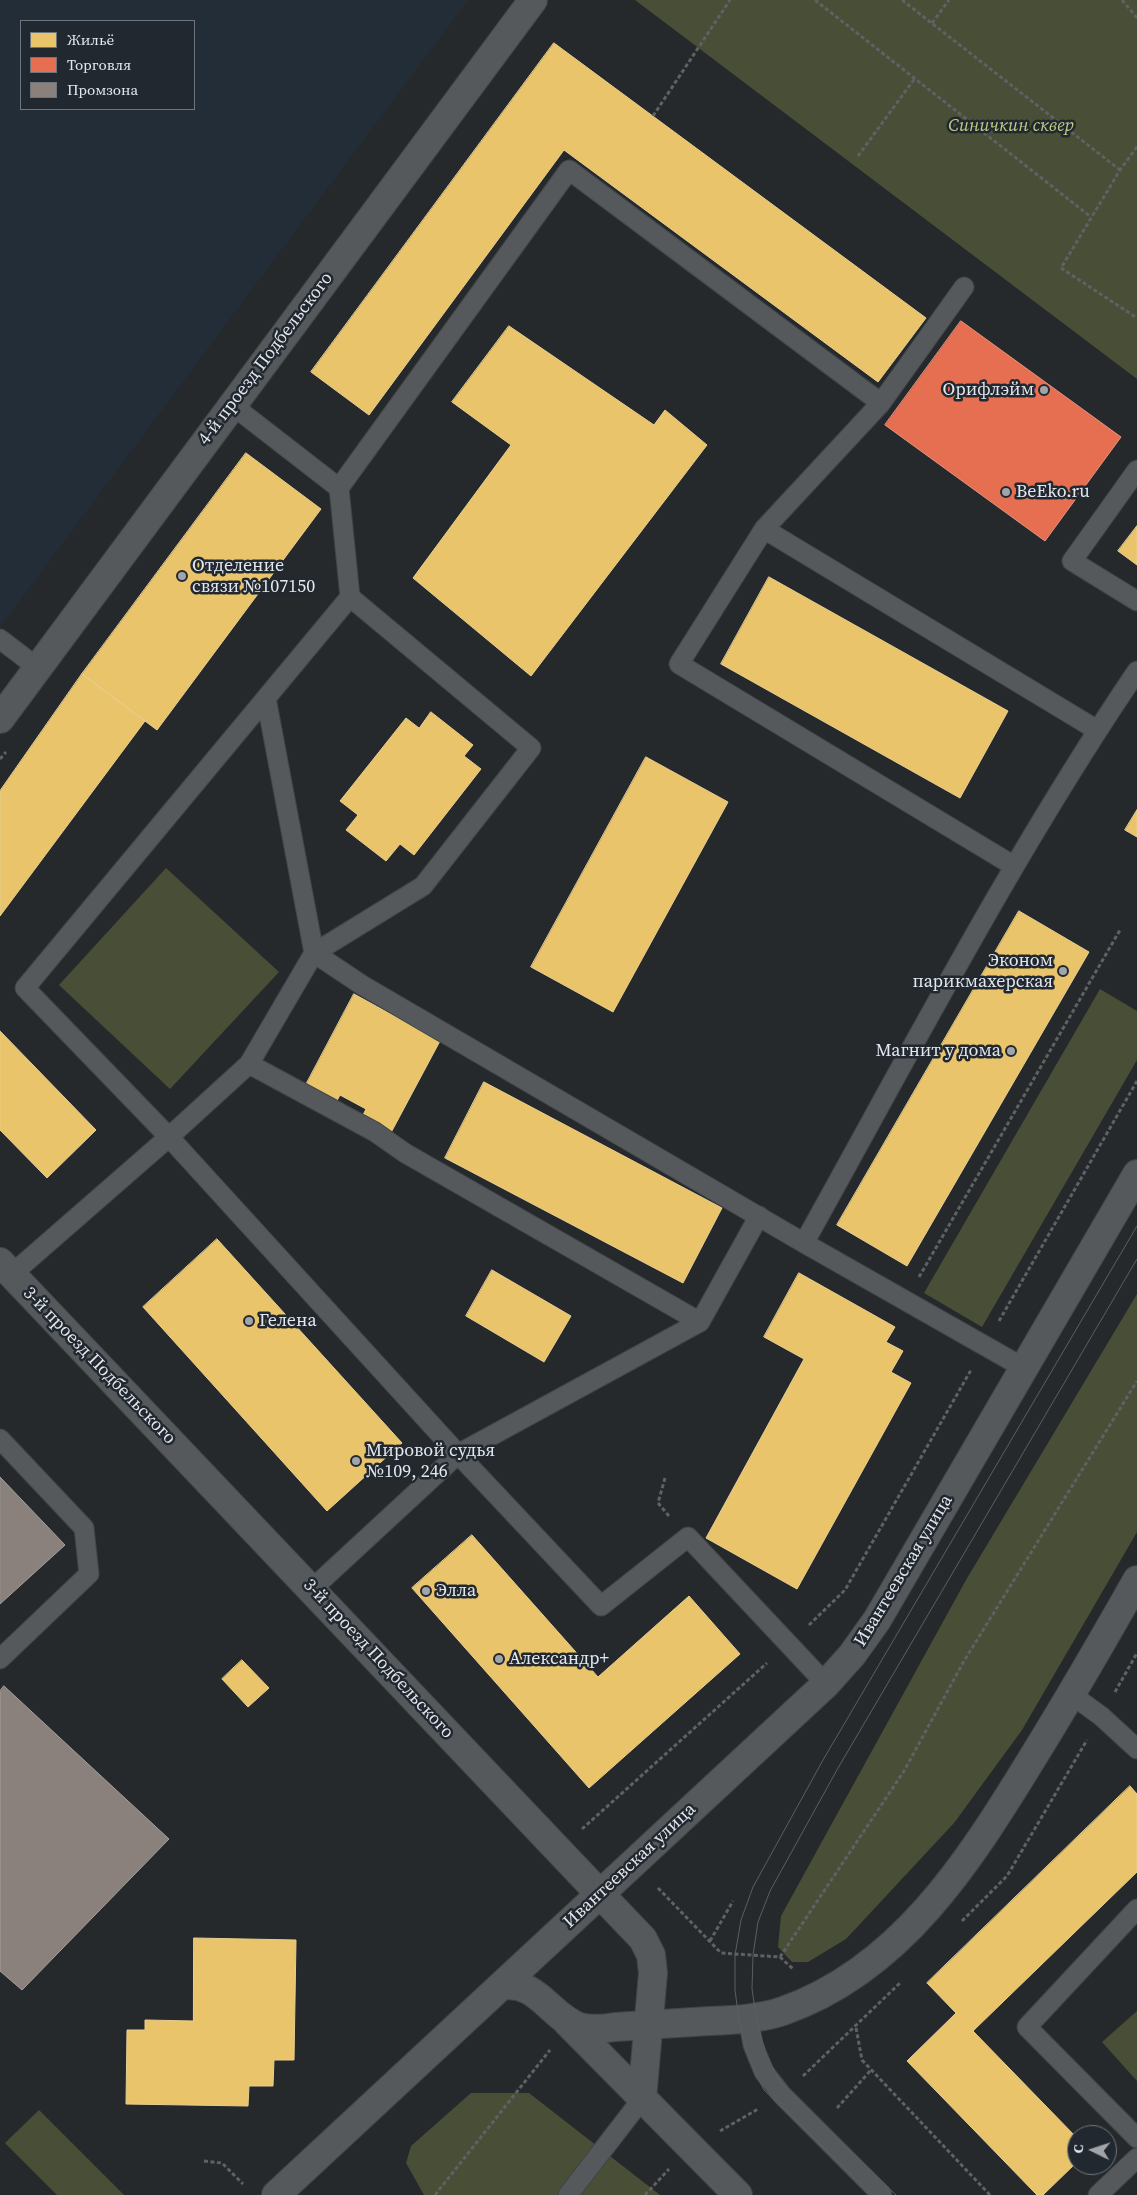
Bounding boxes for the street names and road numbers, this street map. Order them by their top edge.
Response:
street label: 4-й проезд Подбельского [194,268,338,450]
street label: 3-й проезд Подбельского [18,1283,180,1449]
street label: Ивантеевская улица [850,1491,958,1651]
street label: 3-й проезд Подбельского [298,1575,458,1743]
street label: Ивантеевская улица [559,1799,701,1933]

